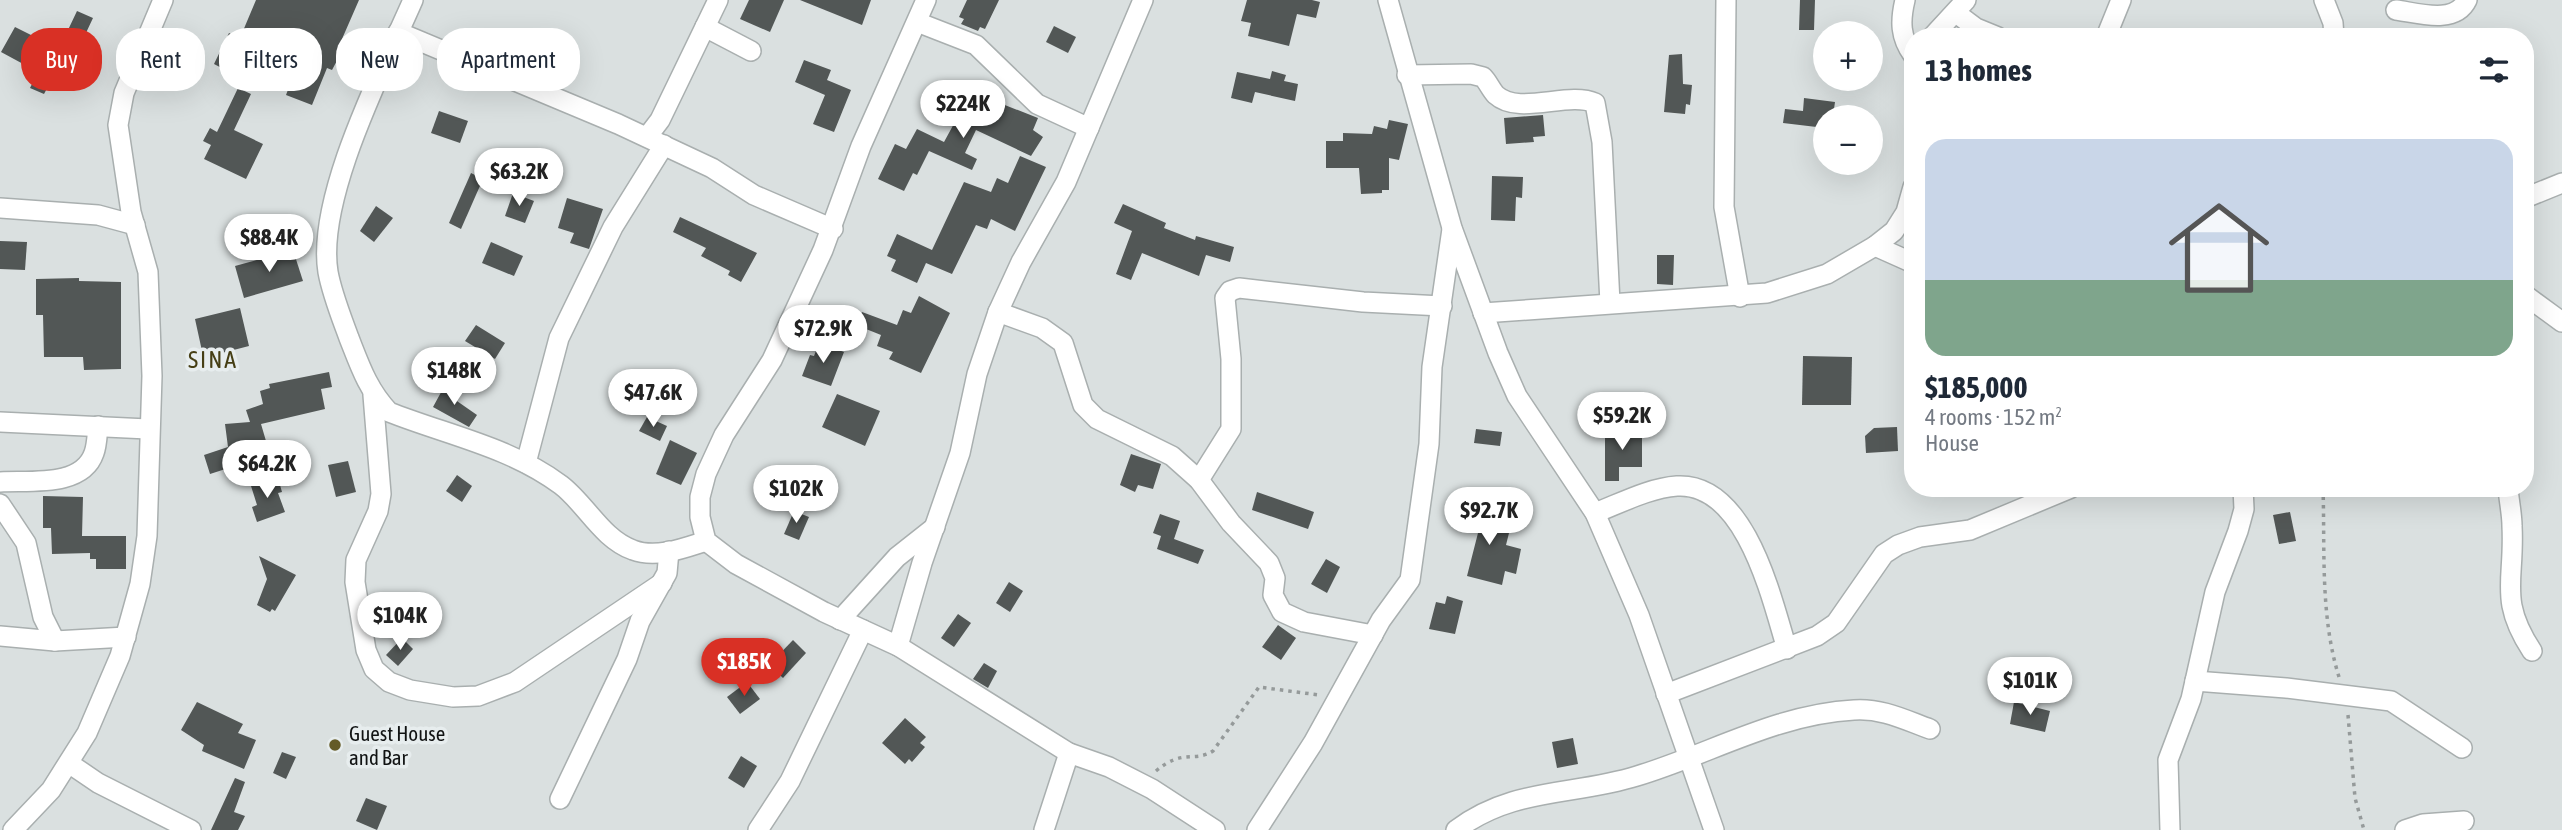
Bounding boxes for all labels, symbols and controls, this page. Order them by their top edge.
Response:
map controls [1813,21,1883,175]
button: + [1813,21,1883,91]
chip: Buy [21,28,102,91]
chip: Rent [116,28,205,91]
chip: Filters [219,28,322,91]
chip: New [336,28,423,91]
chip: Apartment [437,28,580,91]
icon: filters [2475,51,2513,89]
text: 13 homes [1925,53,2032,87]
pin: $224K [914,80,1012,140]
text: $224K [936,90,990,116]
button: − [1813,105,1883,175]
pin: $63.2K [462,148,576,208]
text: $63.2K [490,158,548,184]
icon: home [2156,185,2282,311]
pin: $88.4K [212,215,326,274]
text: $88.4K [240,224,298,250]
pin: $72.9K [766,306,880,365]
text: $72.9K [794,315,852,341]
district label: SINA [188,346,238,373]
pin: $148K [405,348,503,407]
text: $148K [427,357,481,383]
pin: $47.6K [596,370,710,429]
text: $185,000 [1925,370,2028,404]
text: $47.6K [624,379,682,405]
pin: $59.2K [1565,392,1679,452]
text: $59.2K [1593,402,1651,428]
text: 4 rooms · 152 m² [1925,404,2062,430]
text: House [1925,430,1979,456]
pin: $64.2K [210,440,324,500]
text: $64.2K [238,450,296,476]
pin: $102K [747,466,845,525]
text: $102K [769,475,823,501]
pin: $92.7K [1432,488,1546,547]
text: $92.7K [1460,497,1518,523]
pin: $104K [351,592,449,652]
text: $104K [373,602,427,628]
pin: $185K [695,638,793,698]
text: $185K [717,648,771,674]
pin: $101K [1981,658,2079,717]
text: $101K [2003,667,2057,693]
place label: Guest House and Bar [349,721,445,769]
marker: Guest House and Bar [327,737,343,753]

